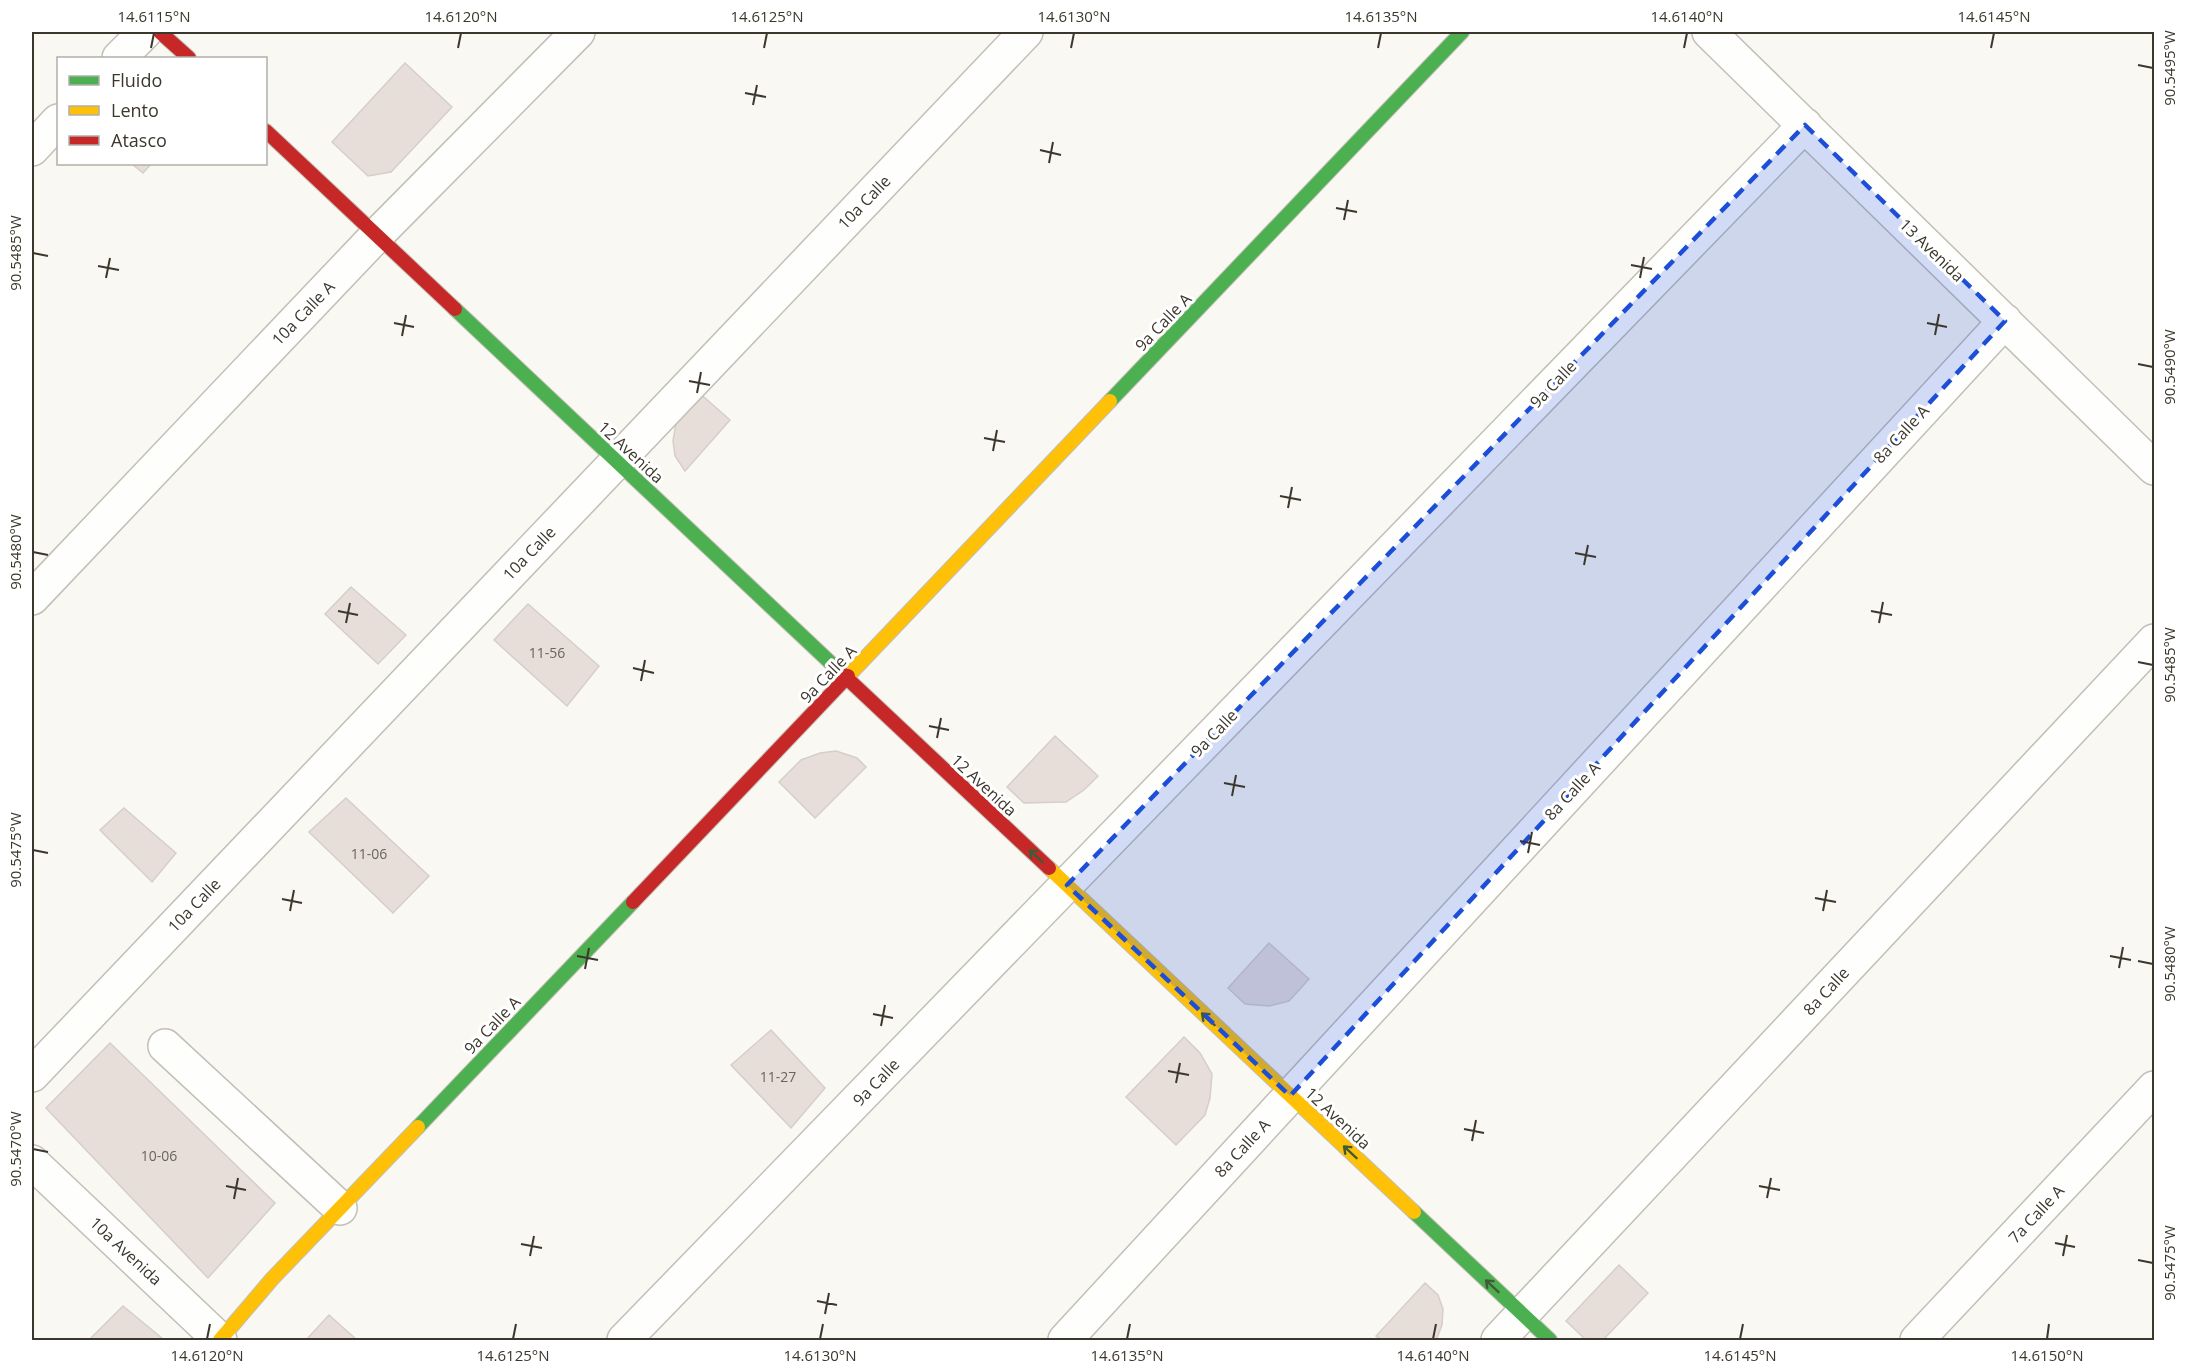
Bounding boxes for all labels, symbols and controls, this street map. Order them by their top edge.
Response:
text: 14.6115°N [117,6,191,26]
text: 14.6120°N [424,6,498,26]
text: 14.6125°N [730,6,804,26]
text: 14.6130°N [1037,6,1111,26]
text: 14.6135°N [1344,6,1418,26]
text: 14.6140°N [1650,6,1724,26]
text: 14.6145°N [1957,6,2031,26]
text: 90.5495°W [2159,30,2179,106]
legend [57,57,267,165]
text: Fluido [111,68,162,92]
text: Lento [111,98,159,122]
text: Atasco [111,128,167,152]
street label: 10a Calle [833,170,895,234]
street label: 13 Avenida [1895,214,1969,286]
text: 90.5485°W [5,215,25,291]
street label: 10a Calle A [267,275,340,350]
street label: 9a Calle A [1130,288,1197,356]
text: 90.5490°W [2159,329,2179,405]
street label: 9a Calle [1525,355,1581,413]
street label: 8a Calle A [1868,399,1934,468]
street label: 12 Avenida [593,416,669,488]
text: 90.5480°W [5,514,25,590]
street label: 10a Calle [498,521,560,585]
text: 90.5485°W [2159,627,2179,703]
street label: 9a Calle A [795,640,862,708]
house number: 11-56 [529,643,565,662]
street label: 9a Calle [1186,704,1242,762]
street label: 12 Avenida [946,749,1022,821]
street label: 8a Calle A [1539,756,1605,825]
text: 90.5475°W [5,812,25,888]
house number: 11-06 [351,844,387,863]
one-way arrow [1028,849,1043,863]
street label: 10a Calle [163,873,225,937]
text: 90.5480°W [2159,926,2179,1002]
street label: 8a Calle [1798,962,1854,1020]
street label: 9a Calle A [459,991,526,1059]
one-way arrow [1201,1012,1216,1026]
street label: 9a Calle [848,1053,904,1111]
house number: 11-27 [760,1067,796,1086]
street label: 12 Avenida [1300,1082,1376,1154]
text: 90.5470°W [5,1111,25,1187]
street label: 8a Calle A [1209,1113,1275,1182]
one-way arrow [1343,1145,1358,1159]
house number: 10-06 [141,1146,177,1165]
street label: 7a Calle A [2003,1179,2069,1248]
street label: 10a Avenida [85,1212,167,1290]
text: 90.5475°W [2159,1225,2179,1301]
one-way arrow [1485,1279,1500,1293]
text: 14.6120°N [170,1345,244,1365]
text: 14.6125°N [476,1345,550,1365]
text: 14.6130°N [783,1345,857,1365]
text: 14.6135°N [1090,1345,1164,1365]
text: 14.6140°N [1396,1345,1470,1365]
text: 14.6145°N [1703,1345,1777,1365]
text: 14.6150°N [2010,1345,2084,1365]

